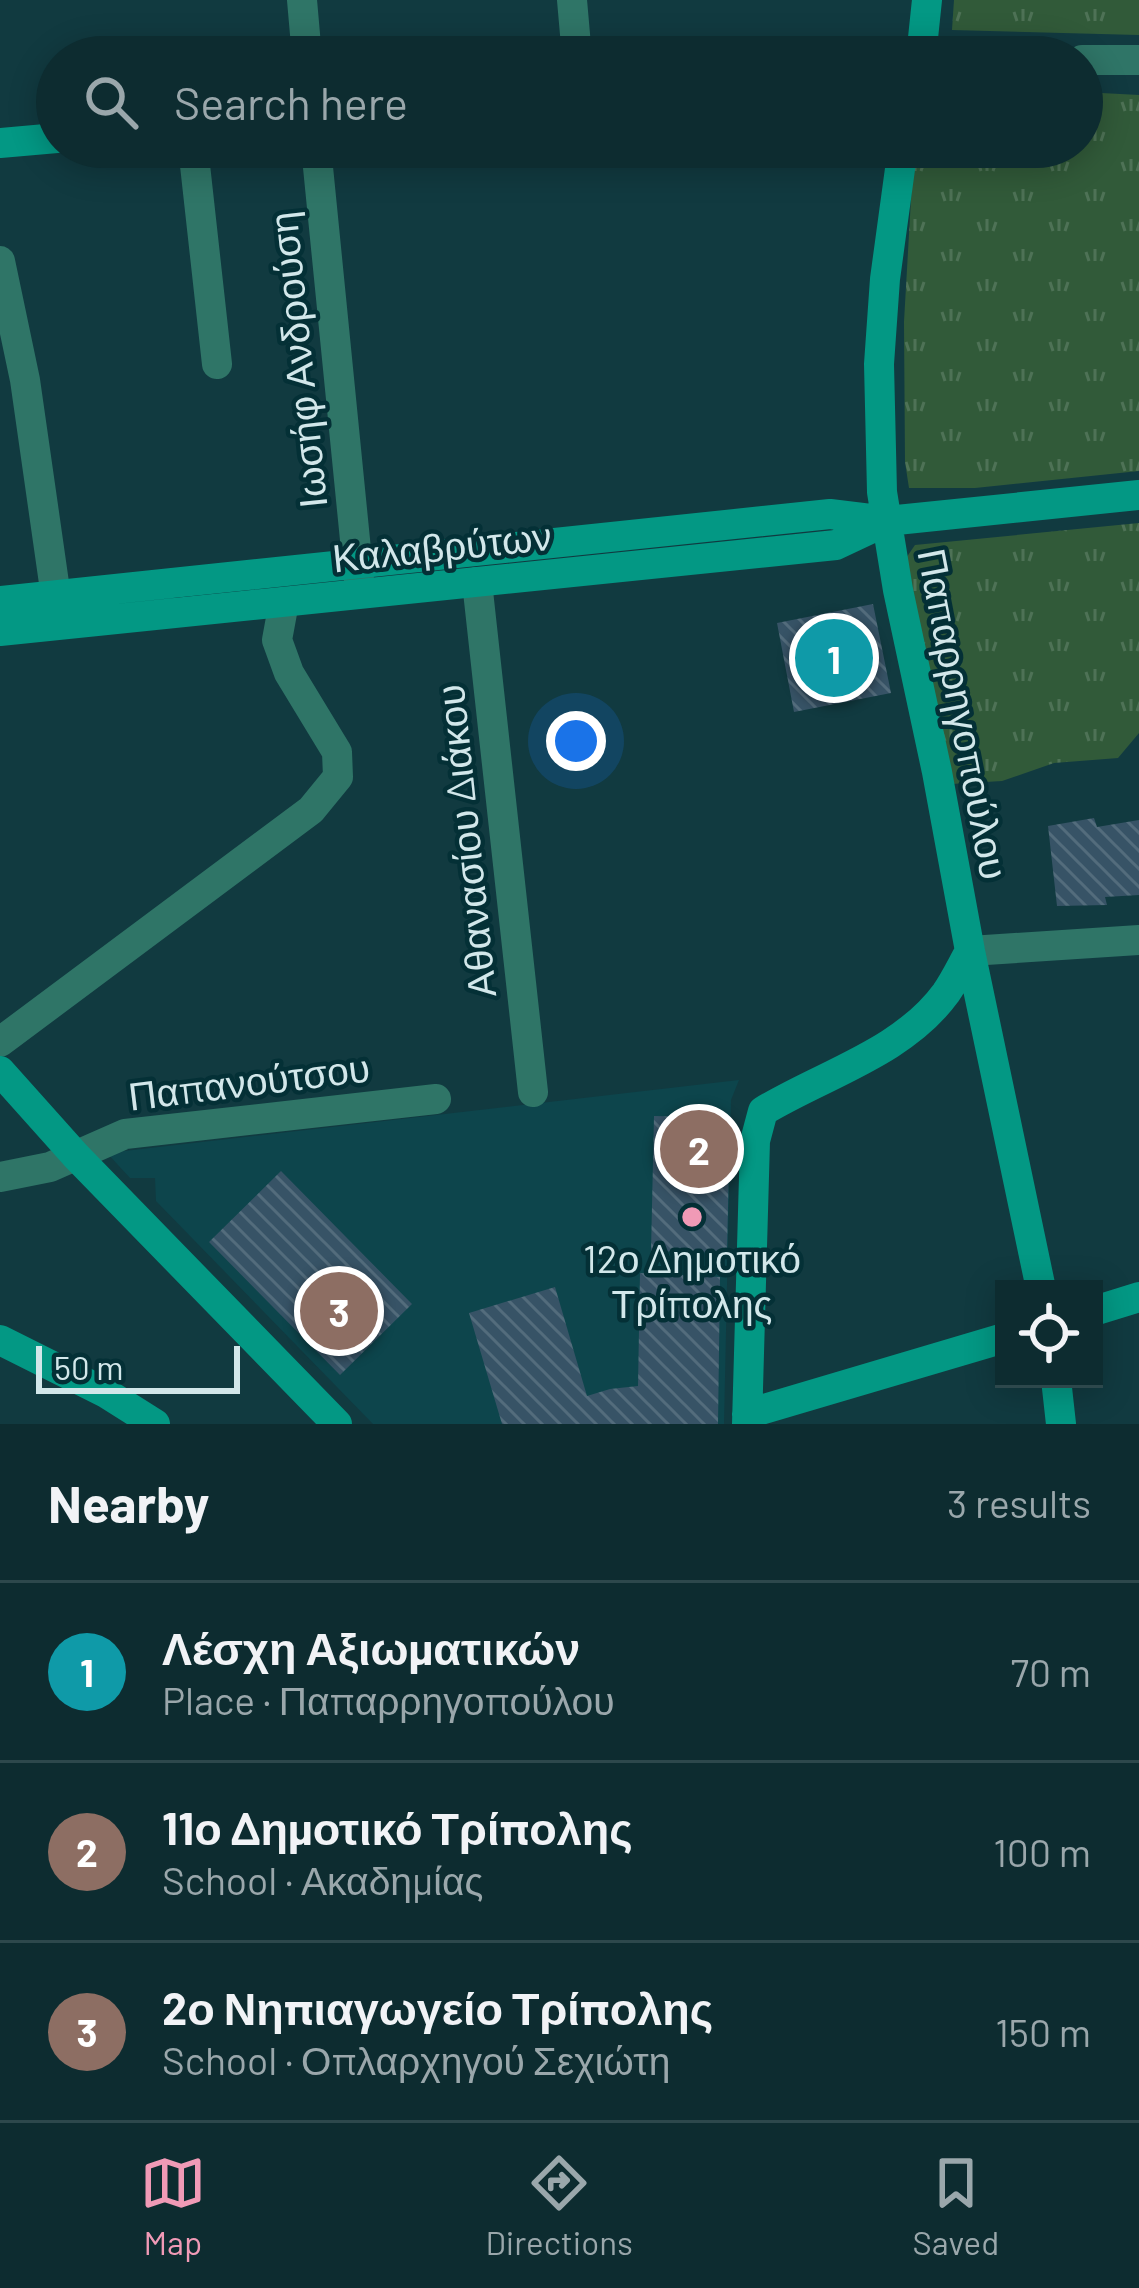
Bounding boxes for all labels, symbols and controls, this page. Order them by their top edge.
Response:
search box [36,36,1103,168]
icon: search [78,69,144,135]
text: Search here [174,75,408,129]
street label: Ιωσήφ Ανδρούση [258,210,335,511]
street label: Καλαβρύτων [330,511,554,580]
street label: Παπαρρηγοπούλου [909,544,1020,883]
pin: 1 [795,613,873,703]
street label: Αθανασίου Διάκου [425,683,504,1000]
your location [546,711,606,771]
street label: Παπανούτσου [125,1042,372,1119]
pin: 2 [660,1104,738,1194]
marker: 12ο Δημοτικό Τρίπολης [679,1204,705,1230]
place label: 12ο Δημοτικό Τρίπολης [583,1234,801,1326]
pin: 3 [300,1266,378,1356]
map controls [995,1280,1103,1388]
button: locate [995,1280,1103,1388]
scale bar [36,1340,240,1393]
text: 50 m [54,1347,124,1387]
text: Nearby [48,1472,209,1533]
text: 3 results [947,1479,1091,1526]
text: Λέσχη Αξιωματικών [162,1620,580,1674]
text: 1 [80,1648,94,1695]
text: 70 m [1010,1648,1091,1695]
text: Place · Παπαρρηγοπούλου [162,1676,615,1723]
text: 11ο Δημοτικό Τρίπολης [162,1800,633,1854]
text: 2 [76,1828,98,1875]
text: 100 m [993,1828,1091,1875]
text: School · Ακαδημίας [162,1856,483,1903]
text: 2ο Νηπιαγωγείο Τρίπολης [162,1980,713,2034]
text: 3 [76,2008,98,2055]
text: 150 m [995,2008,1091,2055]
text: School · Οπλαρχηγού Σεχιώτη [162,2036,670,2083]
tab: Map [140,2150,206,2262]
tab: Directions [485,2150,633,2262]
tab: Saved [913,2150,999,2262]

